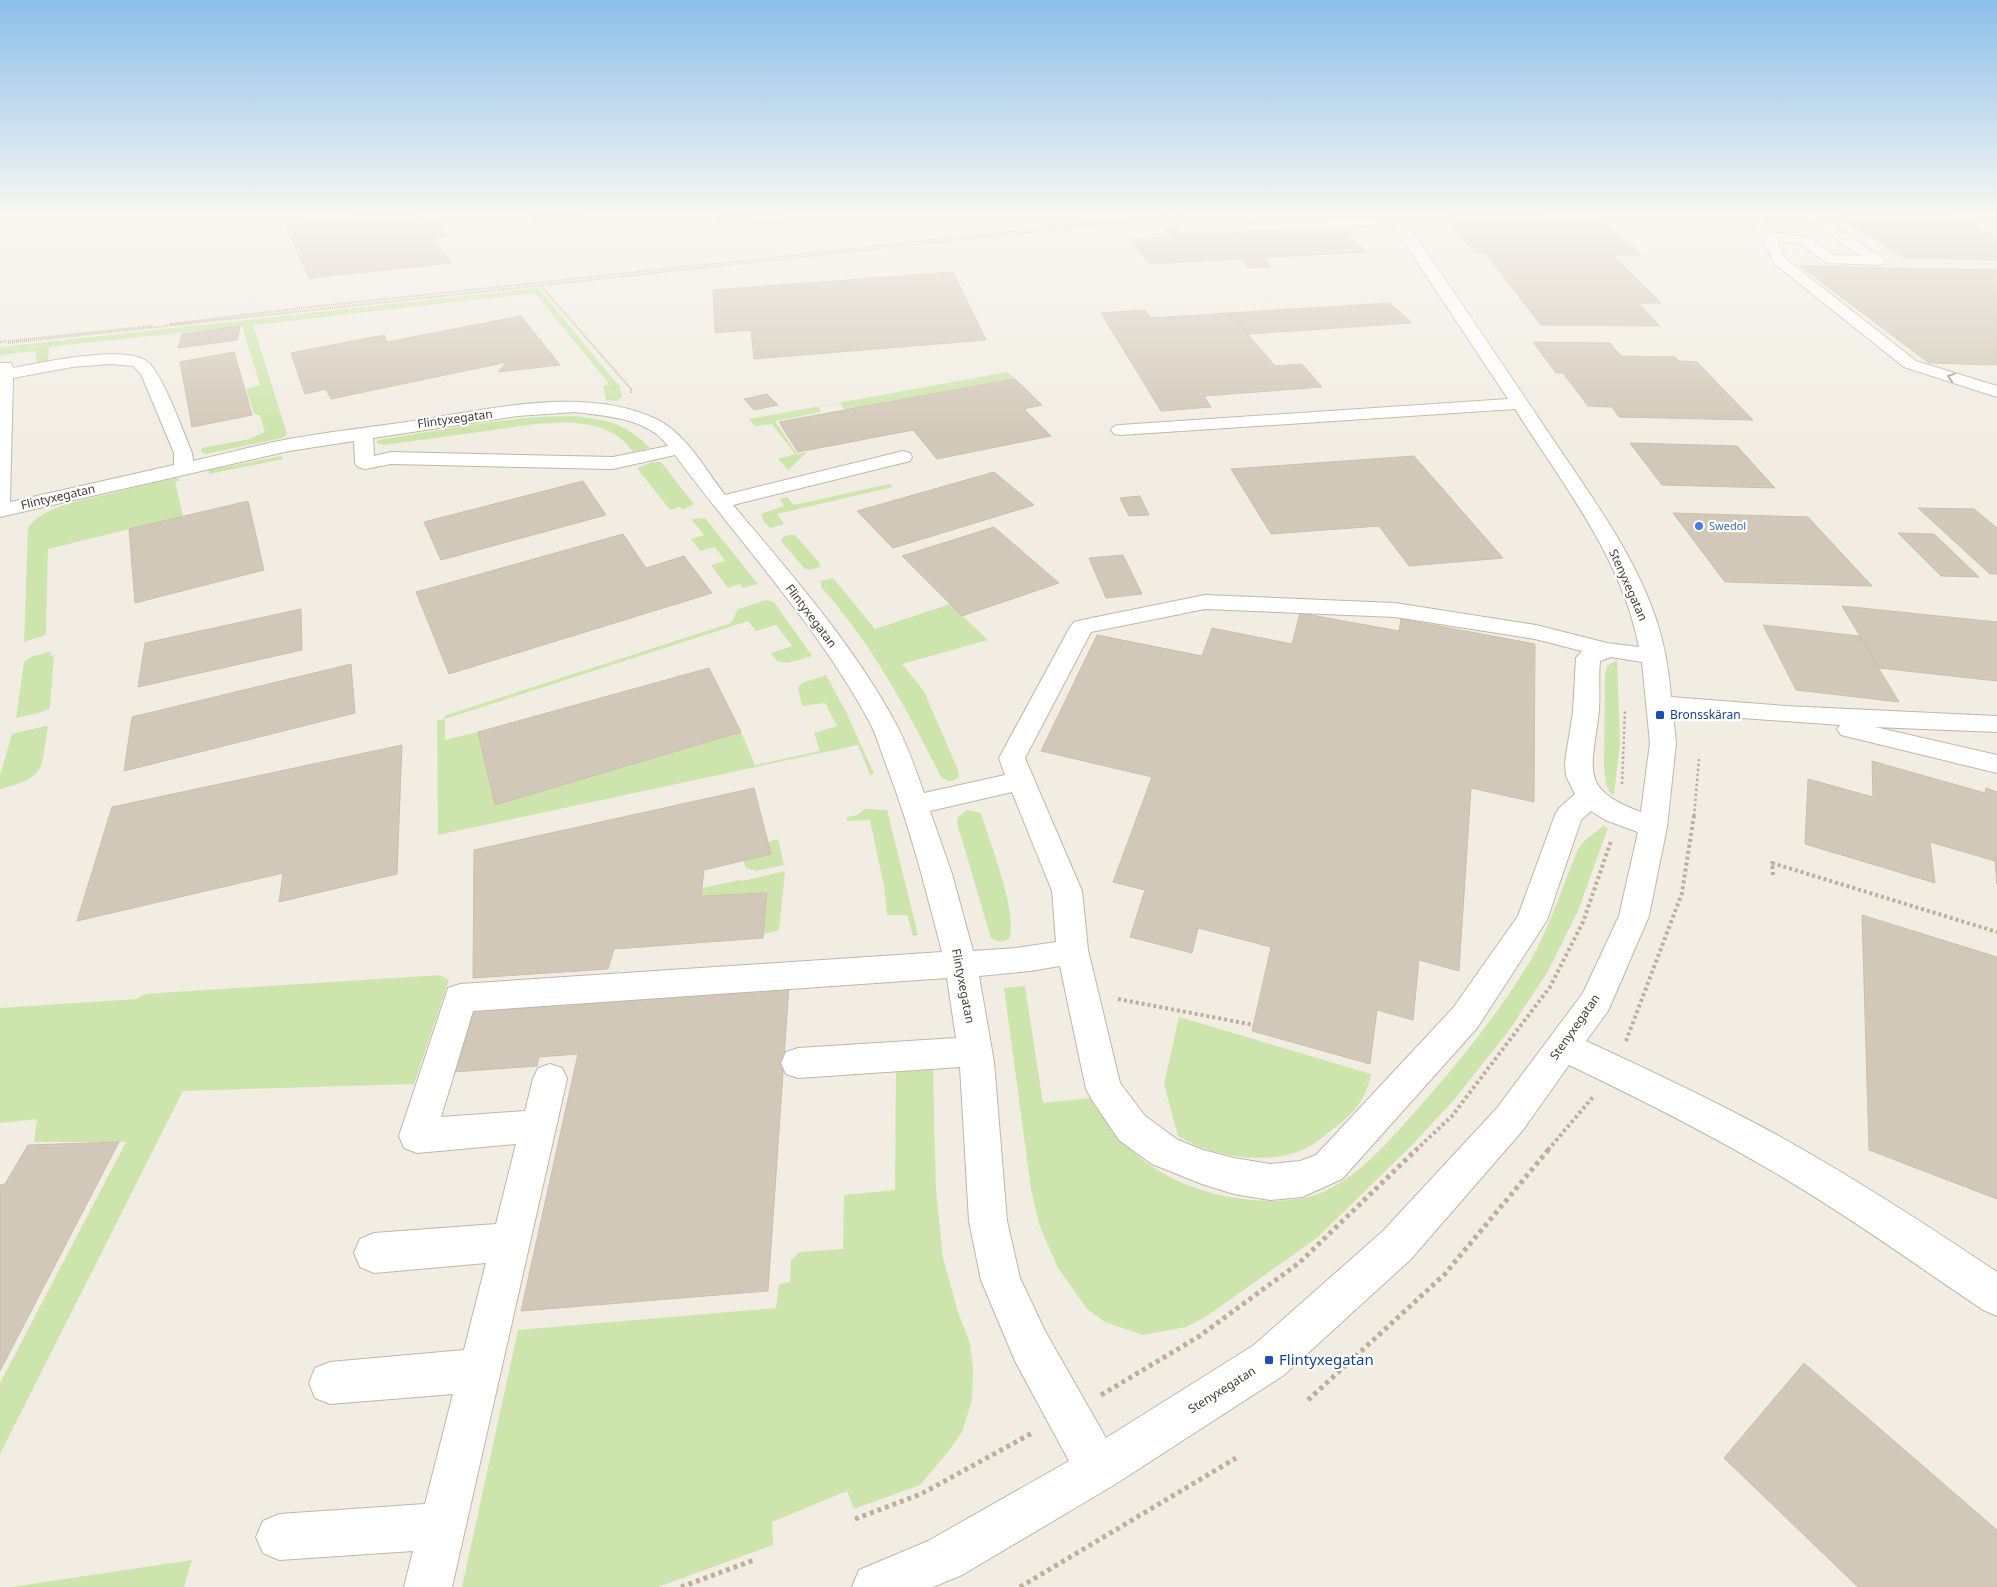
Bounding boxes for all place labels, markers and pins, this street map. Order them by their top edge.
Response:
place label: Swedol [1709,518,1746,533]
marker: Swedol [1693,520,1705,532]
place label: Bronsskäran [1670,706,1741,723]
marker: Bronsskäran [1654,709,1666,721]
place label: Flintyxegatan [1279,1349,1374,1369]
marker: Flintyxegatan [1263,1354,1275,1366]

